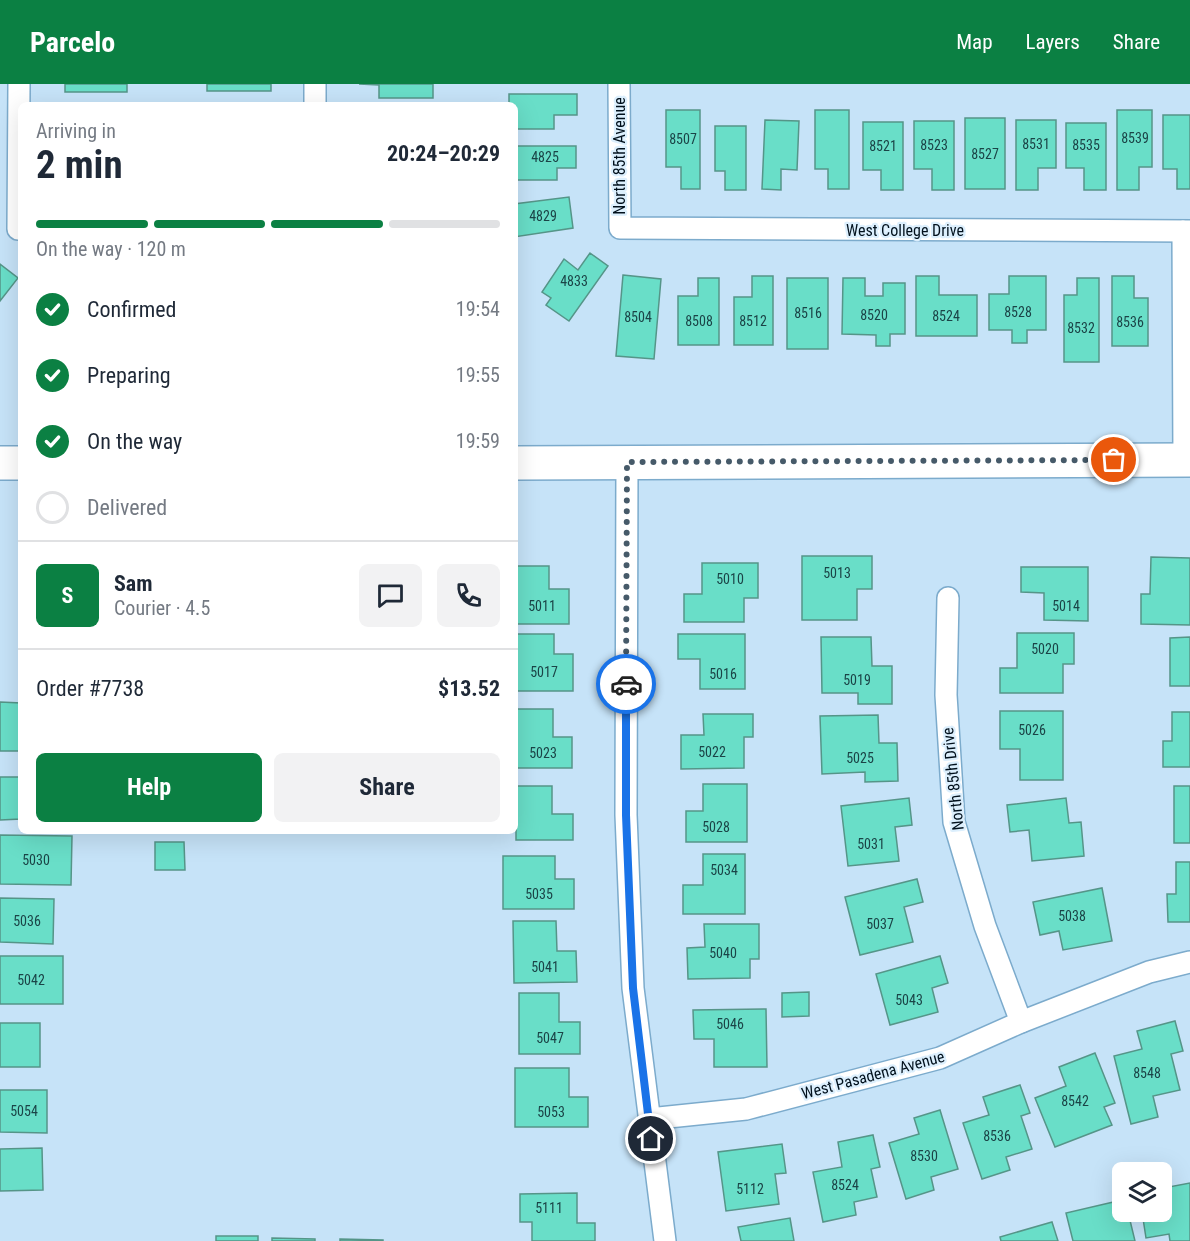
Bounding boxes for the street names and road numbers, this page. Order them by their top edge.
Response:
street label: North 85th Avenue [610,97,629,215]
street label: West College Drive [846,221,964,240]
street label: North 85th Drive [938,727,968,831]
street label: West Pasadena Avenue [799,1047,947,1103]

